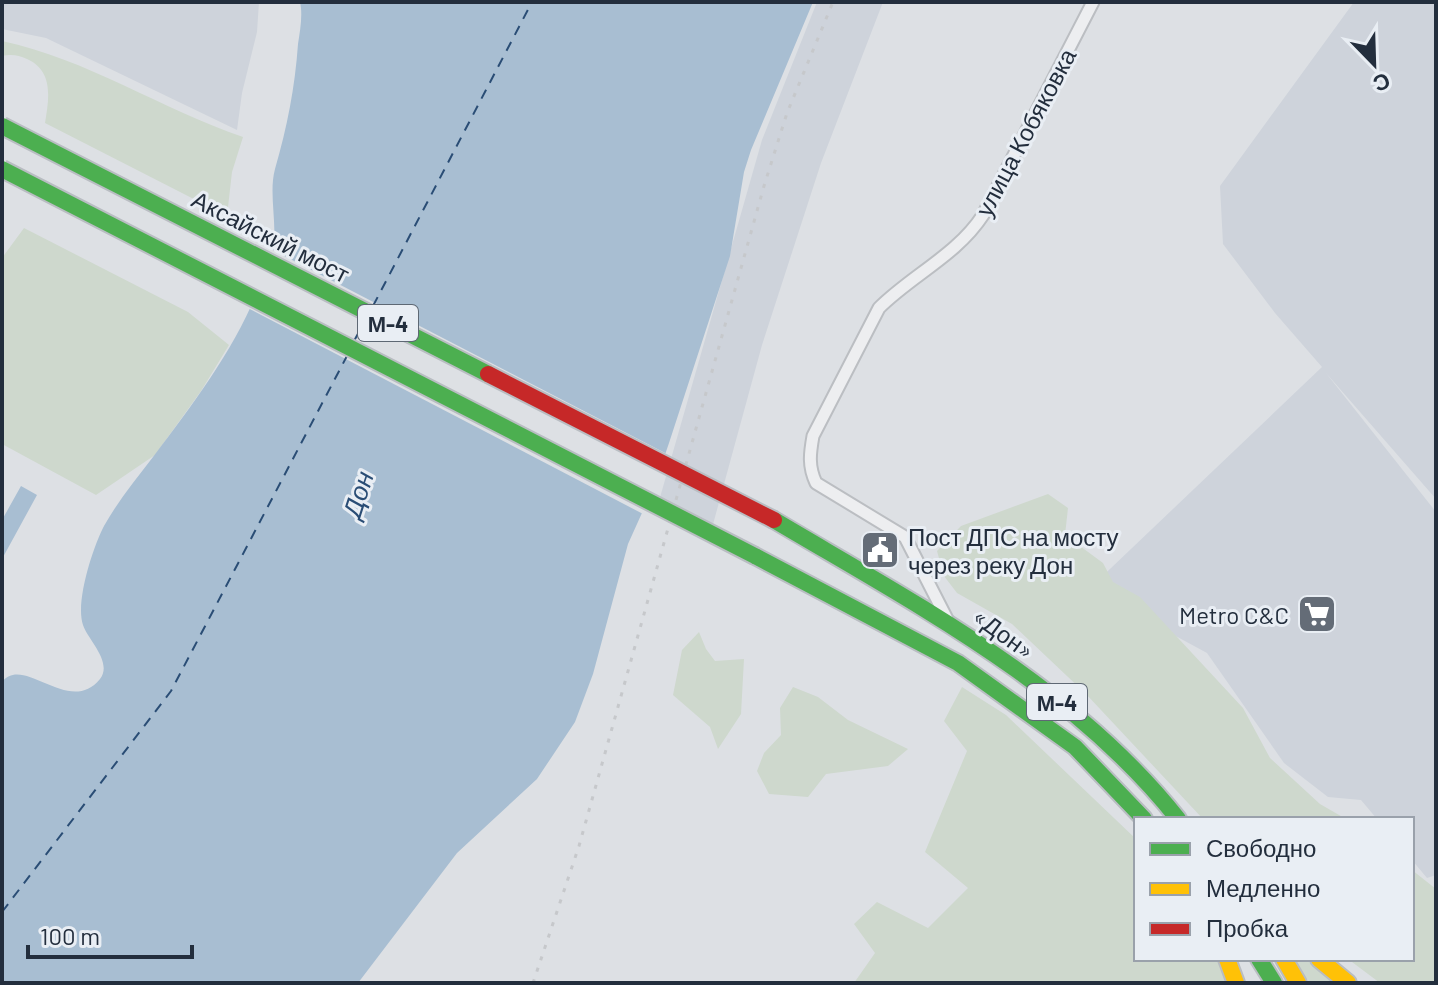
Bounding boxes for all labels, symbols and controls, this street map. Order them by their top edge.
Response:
north arrow [1334,24,1414,104]
street label: улица Кобяковка [969,43,1082,221]
text: С [1370,68,1395,98]
street label: Аксайский мост [188,184,354,288]
road number: М-4 [358,305,418,341]
water label: Дон [334,467,379,524]
place label: Пост ДПС на мосту через реку Дон [908,522,1119,579]
public building icon: Пост ДПС на мосту через реку Дон [859,529,901,571]
supermarket icon: Metro C&C [1296,593,1338,635]
place label: Metro C&C [1179,600,1289,629]
street label: «Дон» [968,601,1040,665]
road number: М-4 [1027,684,1087,720]
legend [1134,817,1414,961]
text: Свободно [1206,833,1316,862]
text: Медленно [1206,873,1320,902]
scale bar [28,909,192,959]
text: Пробка [1206,913,1289,942]
text: 100 m [40,921,100,950]

